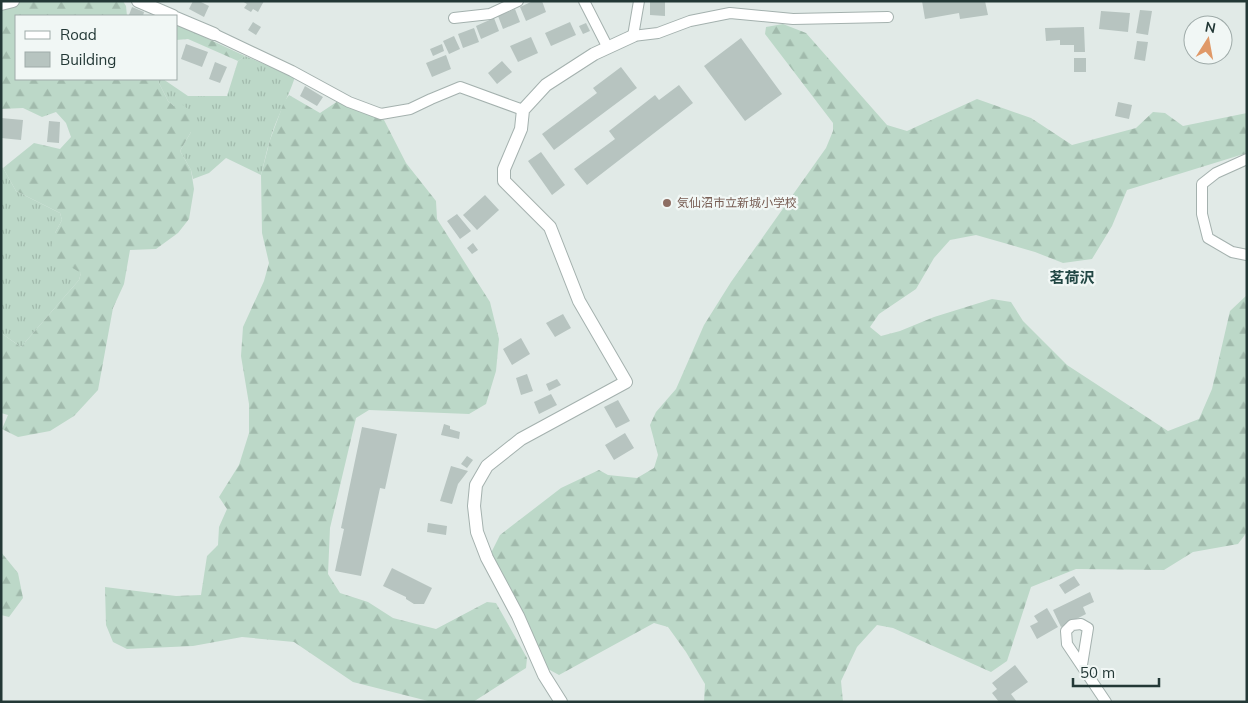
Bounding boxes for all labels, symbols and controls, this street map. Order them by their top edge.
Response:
legend [15,15,178,80]
north arrow [1183,15,1233,65]
text: N [1204,17,1217,37]
text: Road [60,25,97,44]
text: Building [60,50,116,69]
place label: 気仙沼市立新城小学校 [677,195,797,210]
marker: 気仙沼市立新城小学校 [661,197,673,209]
district label: 茗荷沢 [1049,268,1095,287]
scale bar [1073,656,1159,688]
text: 50 m [1080,663,1115,682]

